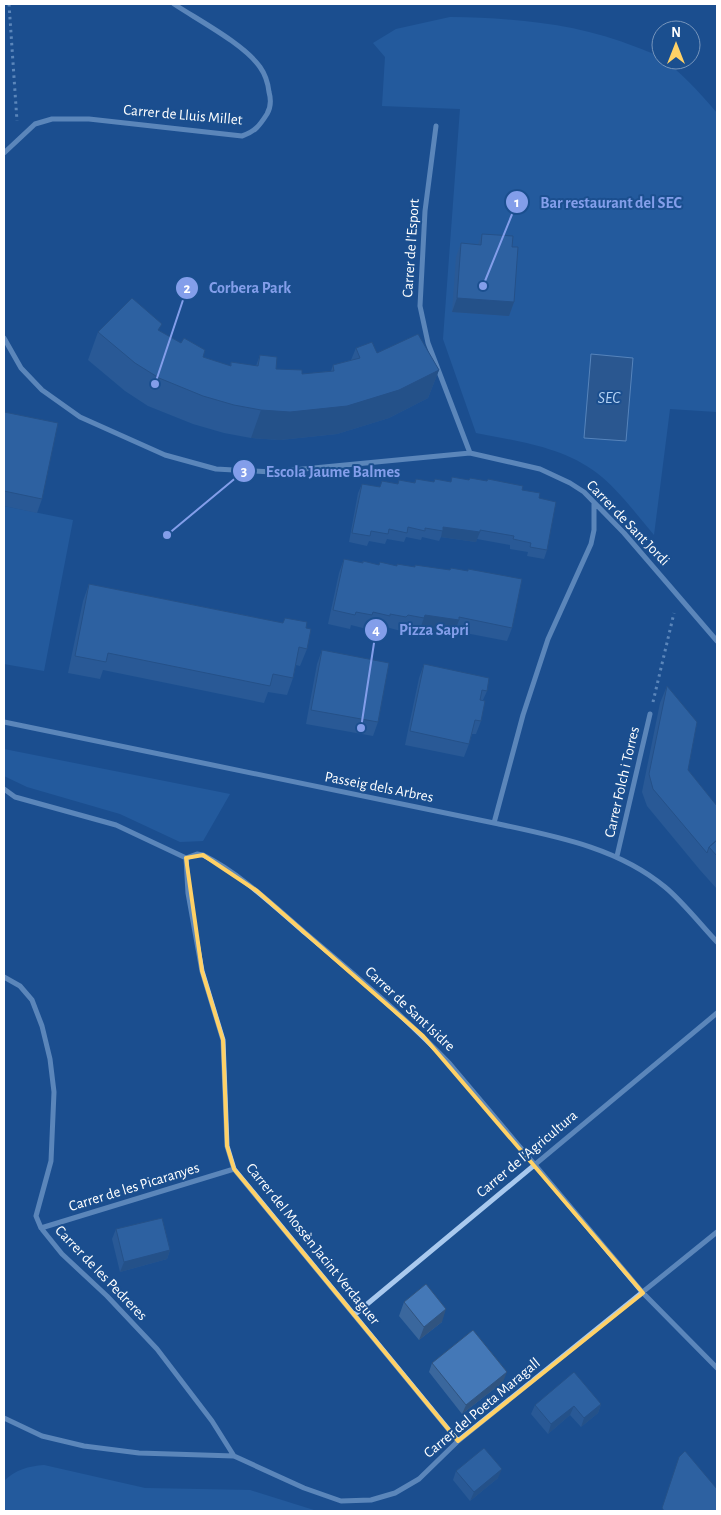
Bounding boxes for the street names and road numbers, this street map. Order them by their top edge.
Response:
street label: Carrer de Lluis Millet [123,102,243,128]
street label: Carrer de l'Esport [400,198,422,298]
street label: Carrer de Sant Jordi [584,478,672,568]
street label: Carrer Folch i Torres [602,725,642,839]
street label: Passeig dels Arbres [323,769,435,805]
street label: Carrer de Sant Isidre [362,964,458,1054]
street label: Carrer de l'Agricultura [474,1108,580,1200]
street label: Carrer de les Picaranyes [67,1160,201,1214]
street label: Carrer del Mossèn Jacint Verdaguer [243,1160,383,1328]
street label: Carrer de les Pedreres [52,1223,150,1323]
street label: Carrer del Poeta Maragall [421,1355,543,1461]

